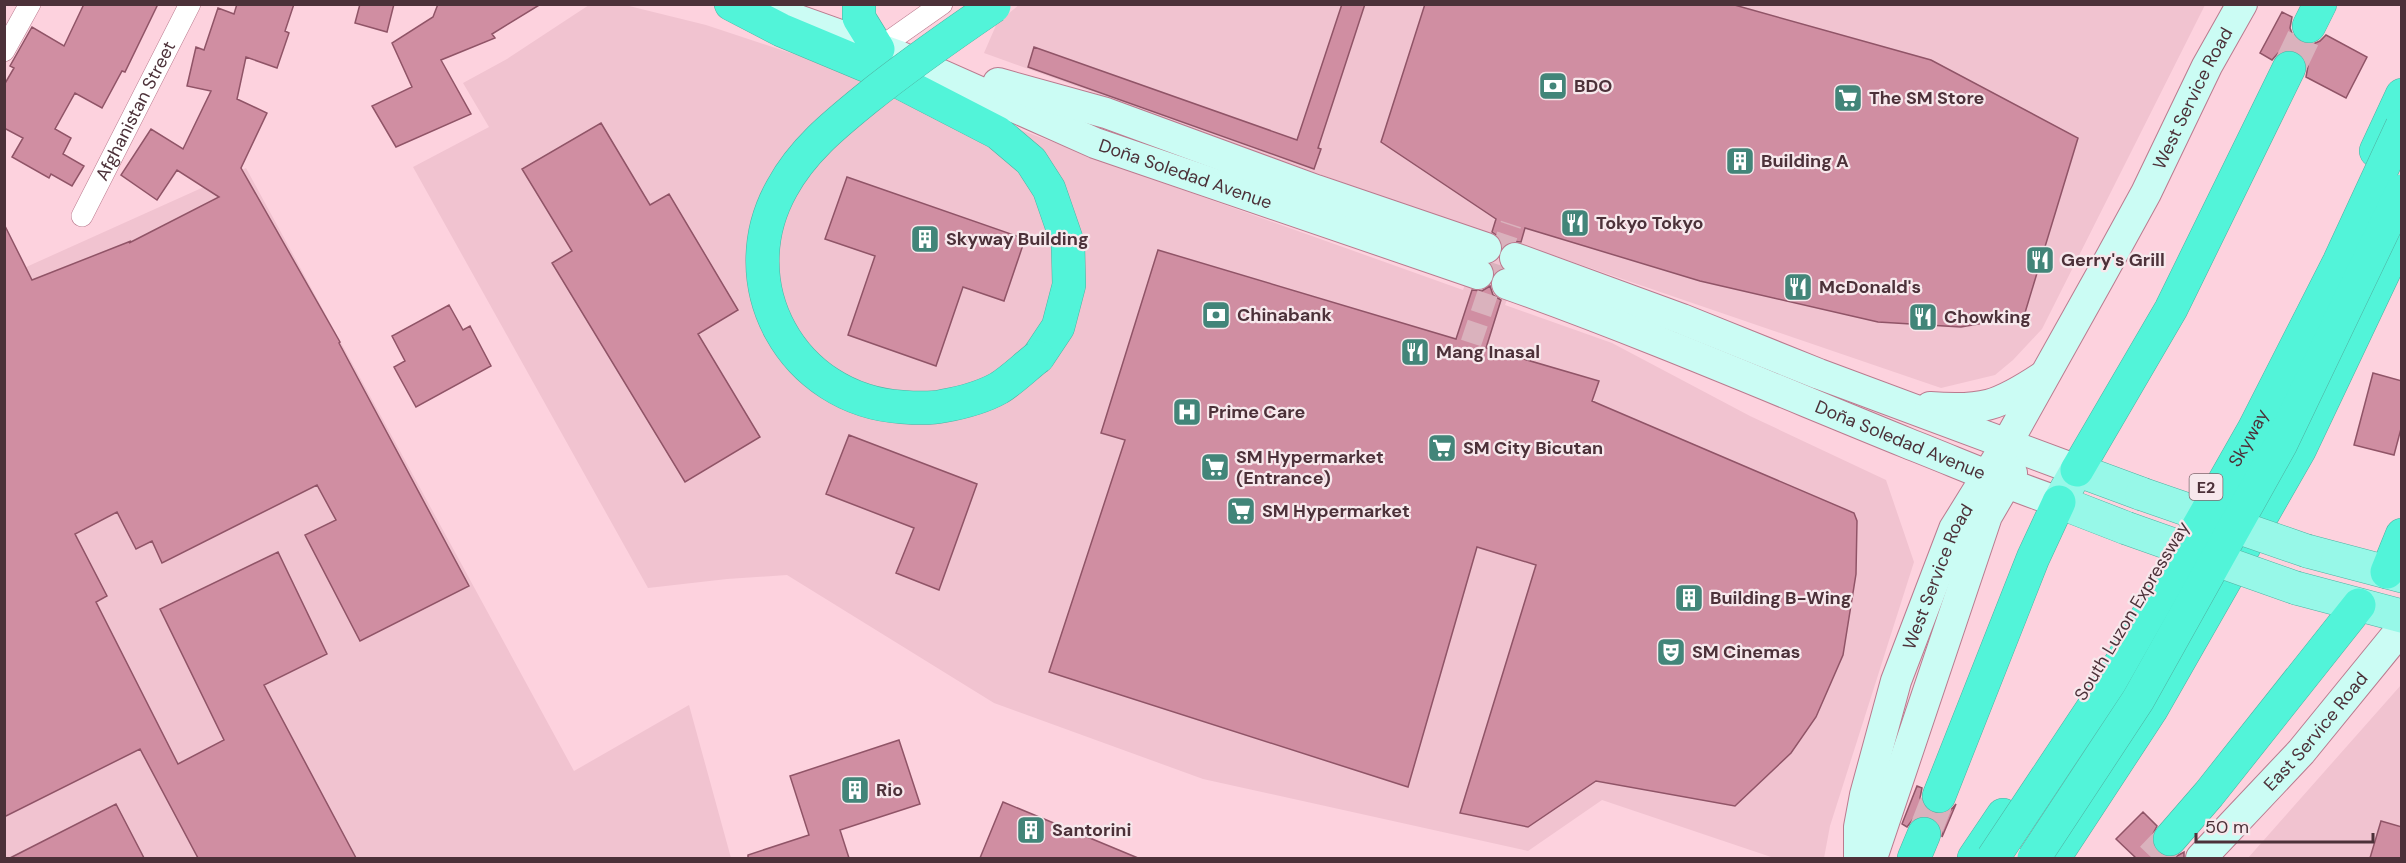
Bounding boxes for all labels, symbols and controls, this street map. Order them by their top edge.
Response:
street label: West Service Road [2147,23,2238,173]
street label: Afghanistan Street [90,37,181,185]
bank icon: BDO [1537,70,1569,102]
place label: BDO [1574,74,1612,98]
supermarket icon: The SM Store [1832,82,1864,114]
place label: The SM Store [1869,86,1985,110]
street label: Doña Soledad Avenue [1096,133,1275,215]
building icon: Building A [1724,145,1756,177]
place label: Building A [1761,149,1849,173]
restaurant icon: Tokyo Tokyo [1559,207,1591,239]
place label: Tokyo Tokyo [1596,211,1703,235]
building icon: Skyway Building [909,223,941,255]
place label: Skyway Building [946,227,1089,251]
restaurant icon: Gerry's Grill [2024,244,2056,276]
place label: Gerry's Grill [2061,248,2165,272]
restaurant icon: McDonald's [1782,271,1814,303]
place label: McDonald's [1819,275,1921,299]
bank icon: Chinabank [1200,299,1232,331]
restaurant icon: Chowking [1907,301,1939,333]
place label: Chinabank [1237,303,1332,327]
place label: Chowking [1944,305,2031,329]
restaurant icon: Mang Inasal [1399,336,1431,368]
place label: Mang Inasal [1436,340,1540,364]
street label: Doña Soledad Avenue [1811,395,1989,485]
hospital icon: Prime Care [1171,396,1203,428]
place label: Prime Care [1208,400,1305,424]
street label: Skyway [2223,405,2274,471]
supermarket icon: SM City Bicutan [1426,432,1458,464]
place label: SM City Bicutan [1463,436,1603,460]
place label: SM Hypermarket (Entrance) [1236,445,1384,490]
supermarket icon: SM Hypermarket (Entrance) [1199,451,1231,483]
road number: E2 [2190,474,2222,500]
supermarket icon: SM Hypermarket [1225,495,1257,527]
place label: SM Hypermarket [1262,499,1410,523]
street label: West Service Road [1897,499,1979,653]
street label: South Luzon Expressway [2069,517,2195,705]
building icon: Building B-Wing [1673,582,1705,614]
place label: Building B-Wing [1710,586,1851,610]
theatre icon: SM Cinemas [1655,636,1687,668]
place label: SM Cinemas [1692,640,1800,664]
street label: East Service Road [2259,667,2373,796]
building icon: Rio [839,774,871,806]
place label: Rio [876,778,903,802]
scale bar [2196,806,2373,844]
building icon: Santorini [1015,814,1047,846]
text: 50 m [2205,815,2249,839]
place label: Santorini [1052,818,1131,842]

